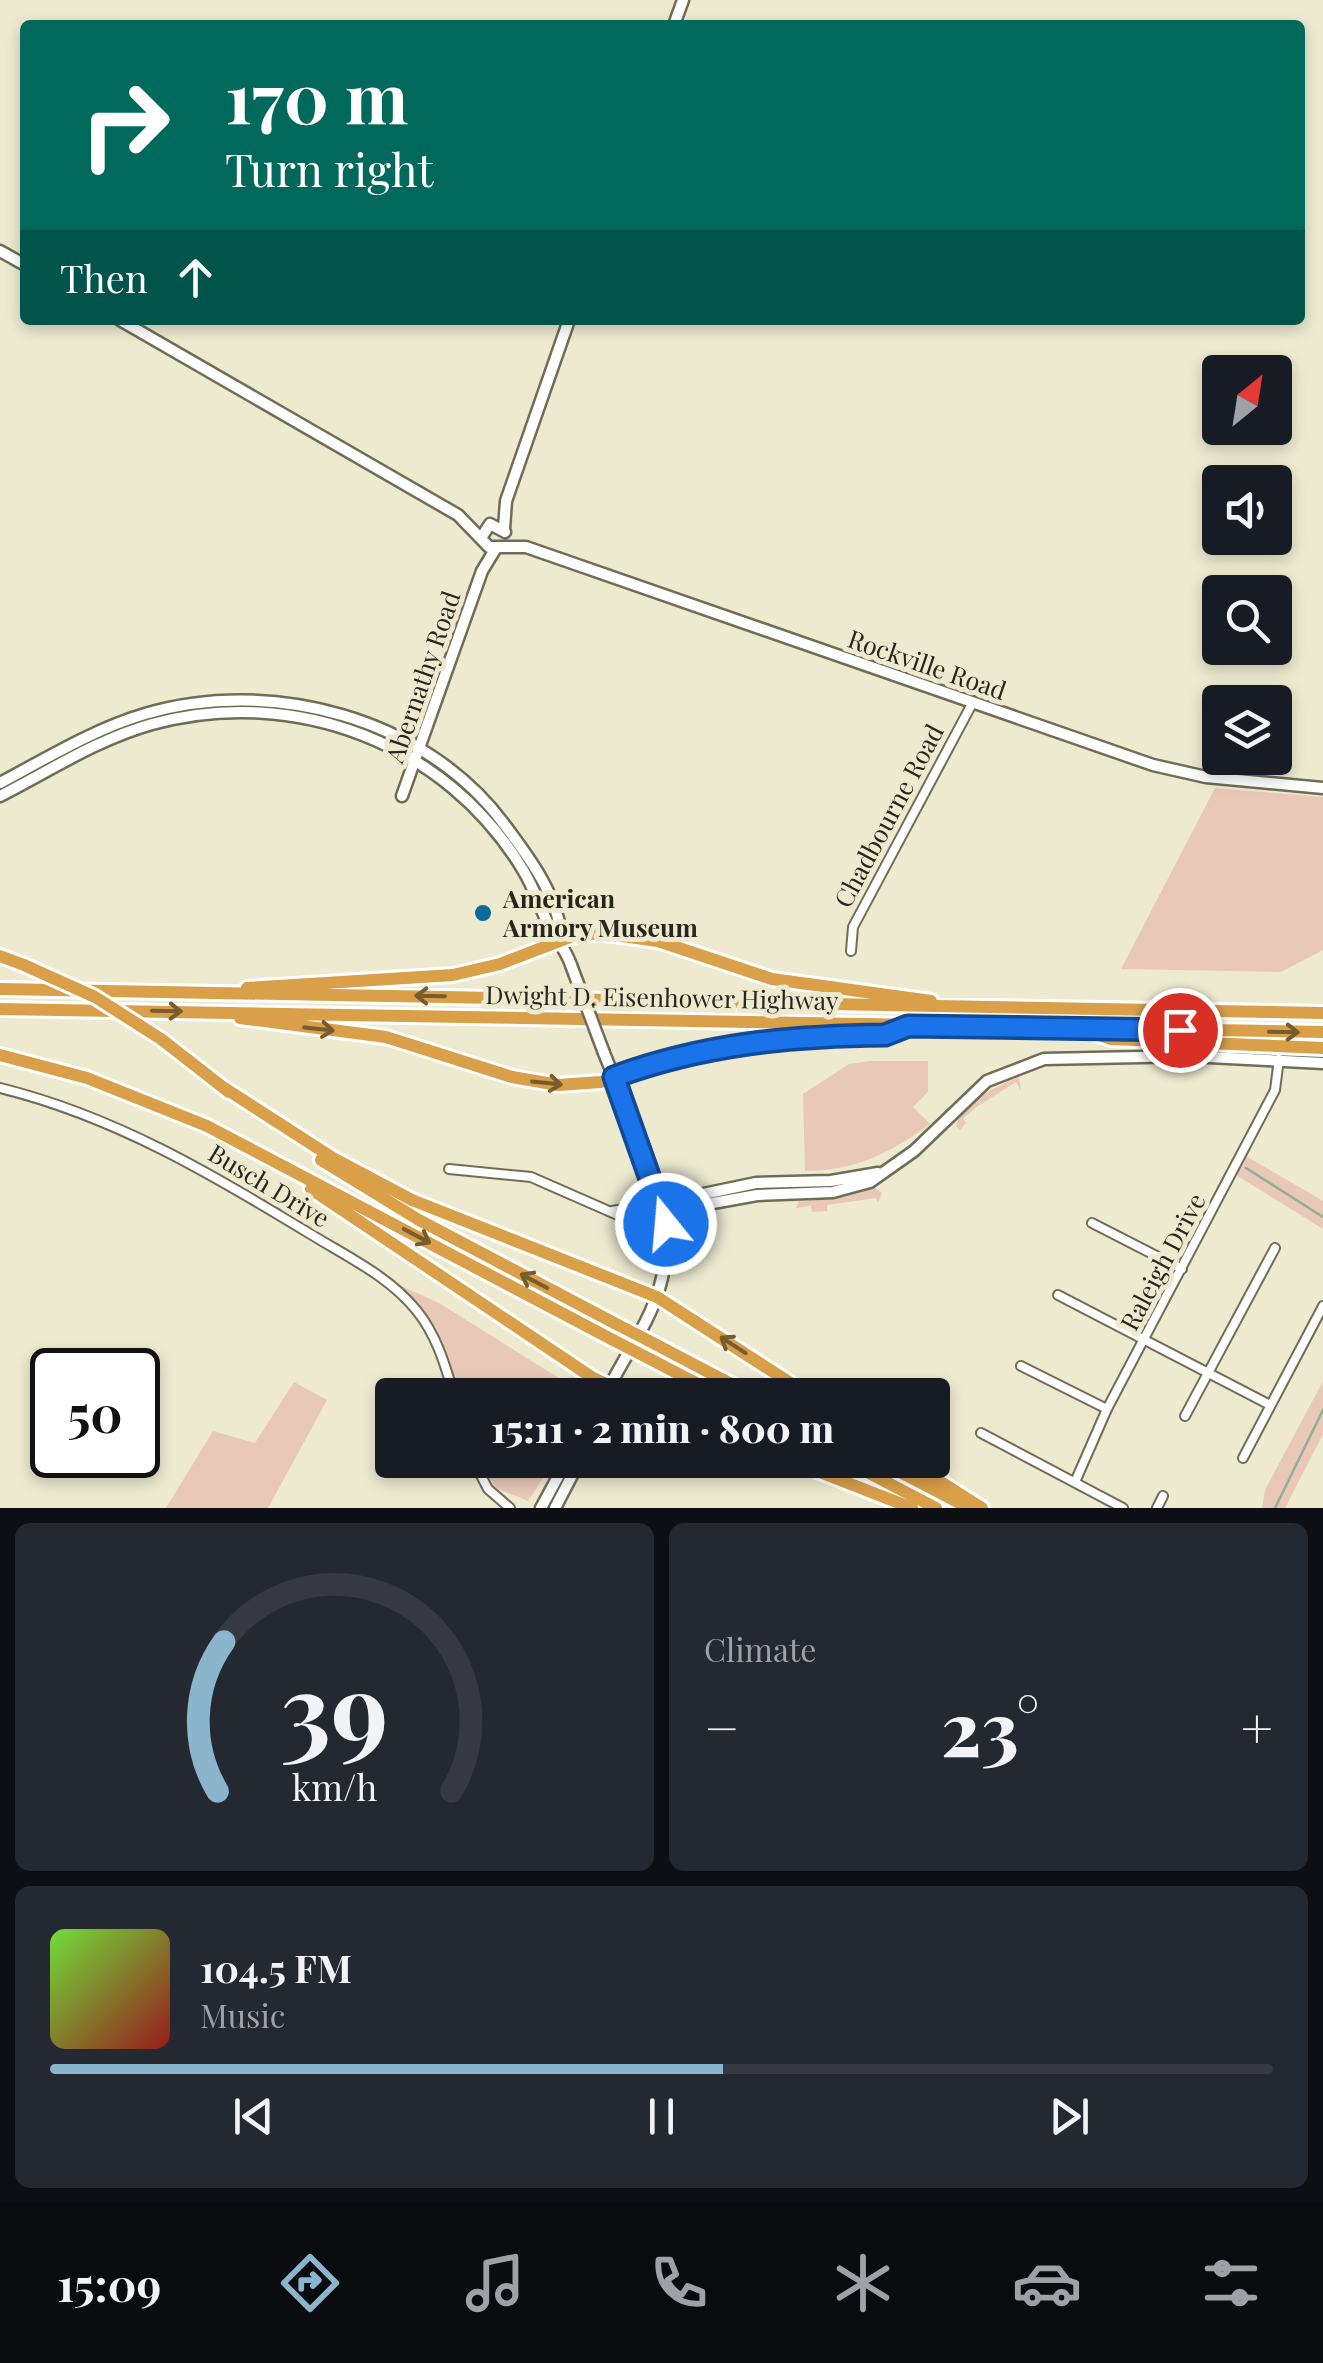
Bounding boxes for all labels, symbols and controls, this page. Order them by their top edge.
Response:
text: 170 m [225,48,408,142]
icon: right [60,60,190,190]
text: Turn right [225,138,433,198]
icon: ahead [168,250,223,305]
text: Then [60,252,148,303]
north arrow [1202,355,1292,445]
map controls [1202,355,1292,775]
button: sound [1202,465,1292,555]
button: search [1202,575,1292,665]
street label: Abernathy Road [376,586,466,768]
street label: Rockville Road [844,621,1011,706]
button: layers [1202,685,1292,775]
street label: Chadbourne Road [825,718,950,913]
place label: American Armory Museum [502,881,698,943]
marker: American Armory Museum [472,902,494,924]
street label: Dwight D. Eisenhower Highway [485,977,839,1016]
one-way arrow [415,987,447,1006]
pin [1138,988,1223,1073]
one-way arrow [151,1002,183,1021]
icon: arrive [1153,1003,1208,1058]
one-way arrow [302,1020,334,1039]
one-way arrow [1268,1022,1300,1041]
one-way arrow [531,1074,563,1093]
street label: Busch Drive [203,1136,336,1234]
position arrow [614,1172,718,1276]
street label: Raleigh Drive [1112,1187,1212,1336]
one-way arrow [401,1227,431,1246]
one-way arrow [520,1271,550,1290]
one-way arrow [720,1335,748,1356]
speed limit sign: 50 [30,1348,160,1478]
text: 15:11 · 2 min · 800 m [491,1402,834,1453]
text: Climate [704,1627,816,1670]
text: 39 [280,1636,389,1775]
text: 23° [941,1676,1039,1776]
text: − [704,1689,740,1763]
text: + [1241,1689,1273,1763]
text: km/h [292,1762,377,1810]
text: 104.5 FM [200,1942,352,1993]
text: Music [200,1993,285,2036]
icon: previous [226,2089,281,2144]
icon: pause [634,2089,689,2144]
icon: next [1042,2089,1097,2144]
icon: directions [275,2248,345,2318]
icon: music [460,2248,530,2318]
icon: phone [644,2248,714,2318]
icon: climate [828,2248,898,2318]
icon: car [1012,2248,1082,2318]
icon: filters [1196,2248,1266,2318]
text: 15:09 [57,2253,161,2313]

